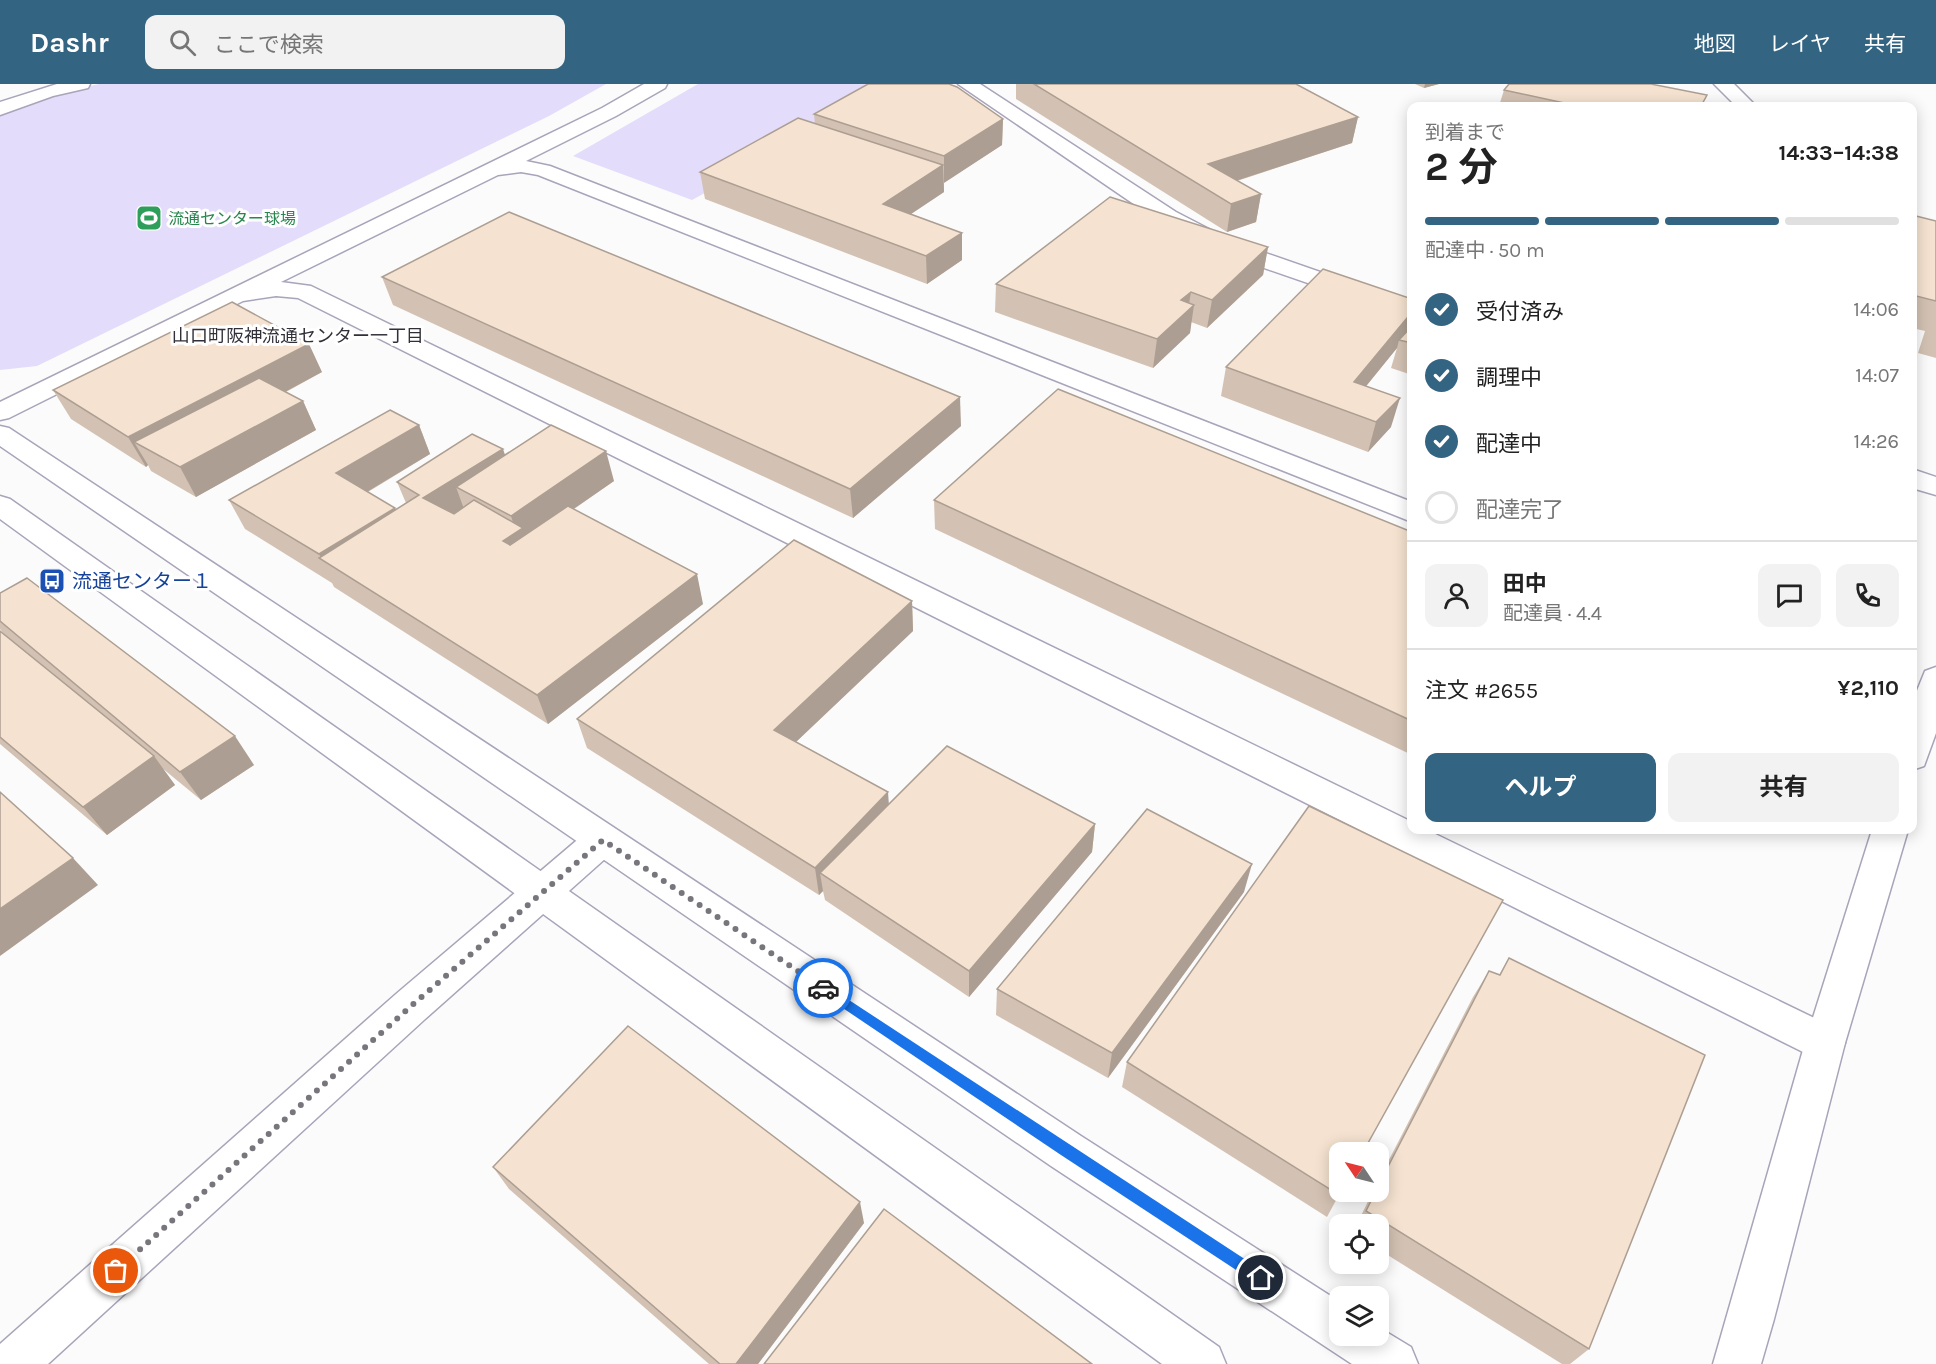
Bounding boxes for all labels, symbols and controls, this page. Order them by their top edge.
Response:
search box [145,15,565,69]
text: Dashr [30,26,109,59]
icon: search [166,26,199,59]
text: ここで検索 [214,32,324,58]
text: 地図 [1694,32,1736,56]
text: レイヤ [1769,32,1831,56]
text: 共有 [1864,32,1906,56]
text: 到着まで [1425,121,1505,144]
text: 14:33–14:38 [1778,140,1899,166]
text: 2 分 [1425,144,1497,190]
sports icon: 流通センター球場 [134,203,164,233]
place label: 流通センター球場 [168,209,296,228]
text: 配達中 · 50 m [1425,239,1545,262]
icon: check [1425,293,1458,326]
text: 14:06 [1853,298,1899,321]
text: 受付済み [1476,299,1564,325]
district label: 山口町阪神流通センター一丁目 [172,325,424,347]
icon: check [1425,359,1458,392]
text: 14:07 [1855,364,1899,387]
text: 調理中 [1476,365,1542,391]
icon: check [1425,425,1458,458]
text: 14:26 [1854,430,1899,453]
text: 配達中 [1476,431,1542,457]
text: 配達完了 [1476,497,1564,523]
button: person [1425,564,1488,627]
button: chat [1758,564,1821,627]
button: phone [1836,564,1899,627]
bus stop icon: 流通センター１ [37,566,67,596]
place label: 流通センター１ [72,570,212,593]
text: 田中 [1503,571,1547,597]
text: 配達員 · 4.4 [1503,602,1602,625]
text: ¥2,110 [1838,675,1899,701]
text: 注文 #2655 [1425,678,1538,704]
button: ヘルプ [1425,753,1656,822]
button: 共有 [1668,753,1899,822]
courier [793,958,853,1018]
icon: car [807,972,840,1005]
north arrow [1329,1142,1389,1202]
map controls [1329,1142,1389,1346]
button: locate [1329,1214,1389,1274]
pin [90,1245,141,1296]
pin [1235,1252,1286,1303]
icon: bag [99,1254,132,1287]
icon: home [1244,1261,1277,1294]
button: layers [1329,1286,1389,1346]

